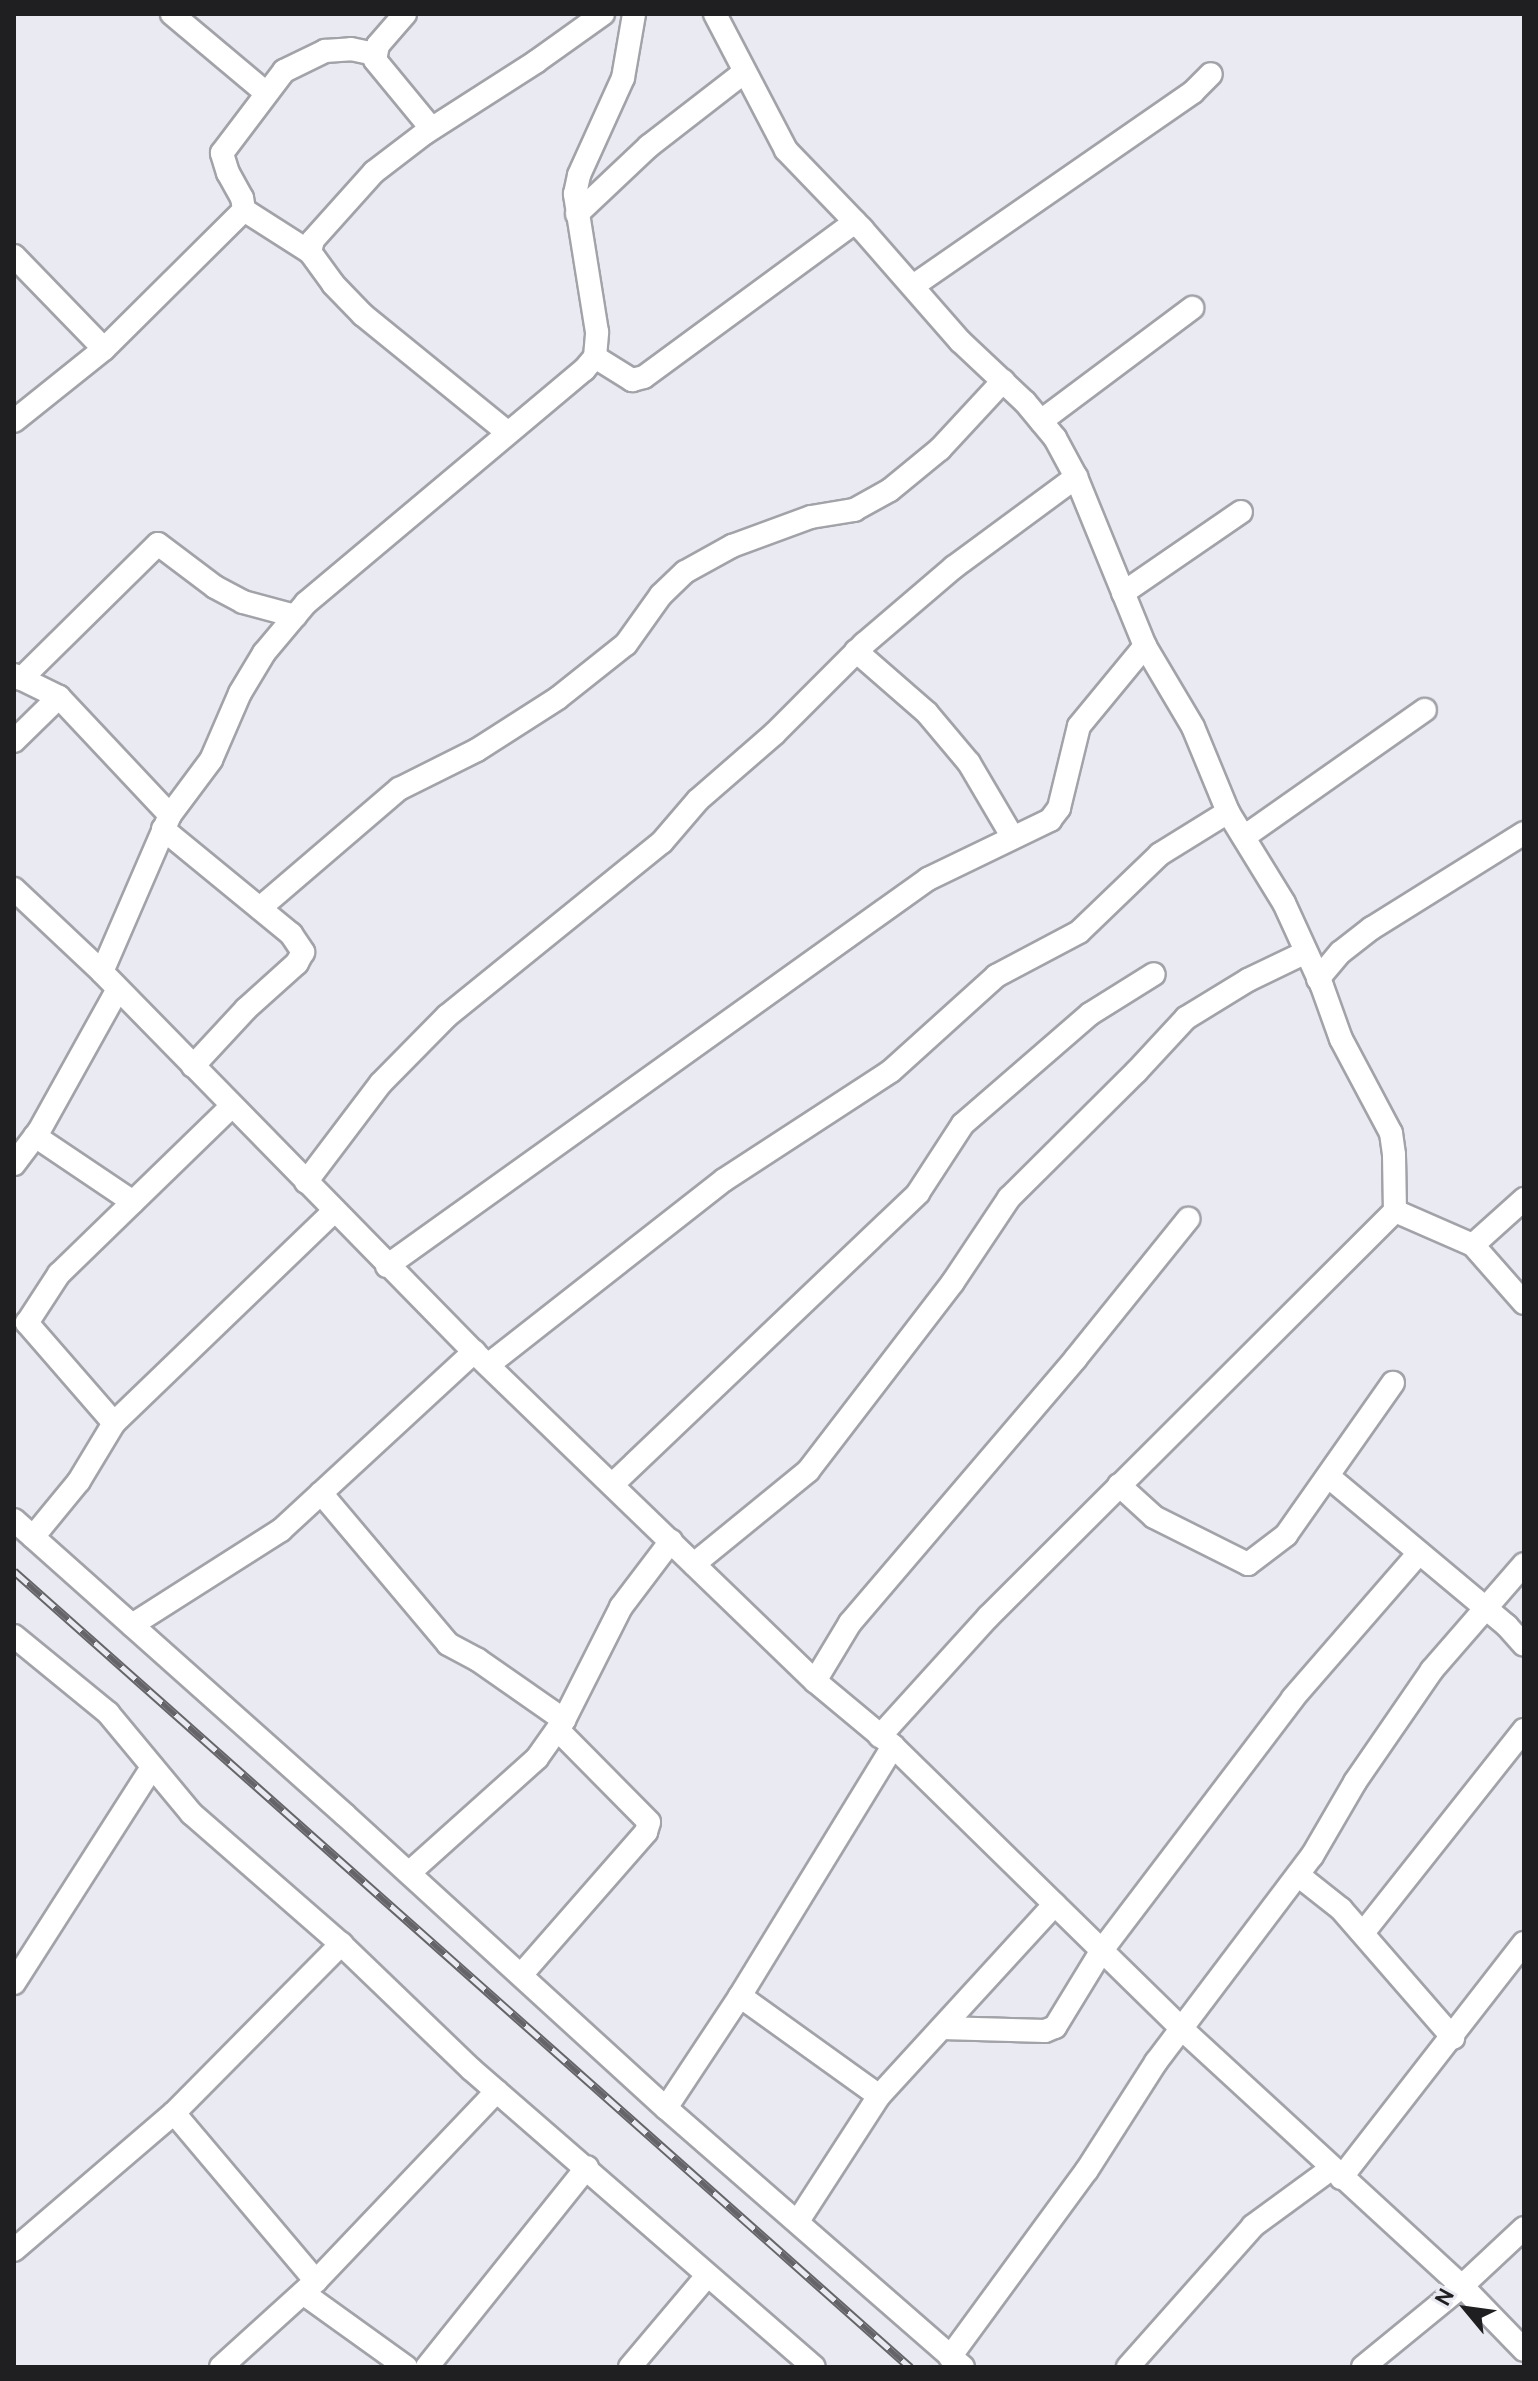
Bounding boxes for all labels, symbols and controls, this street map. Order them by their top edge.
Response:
north arrow [1426,2269,1506,2349]
text: N [1429,2284,1460,2310]

